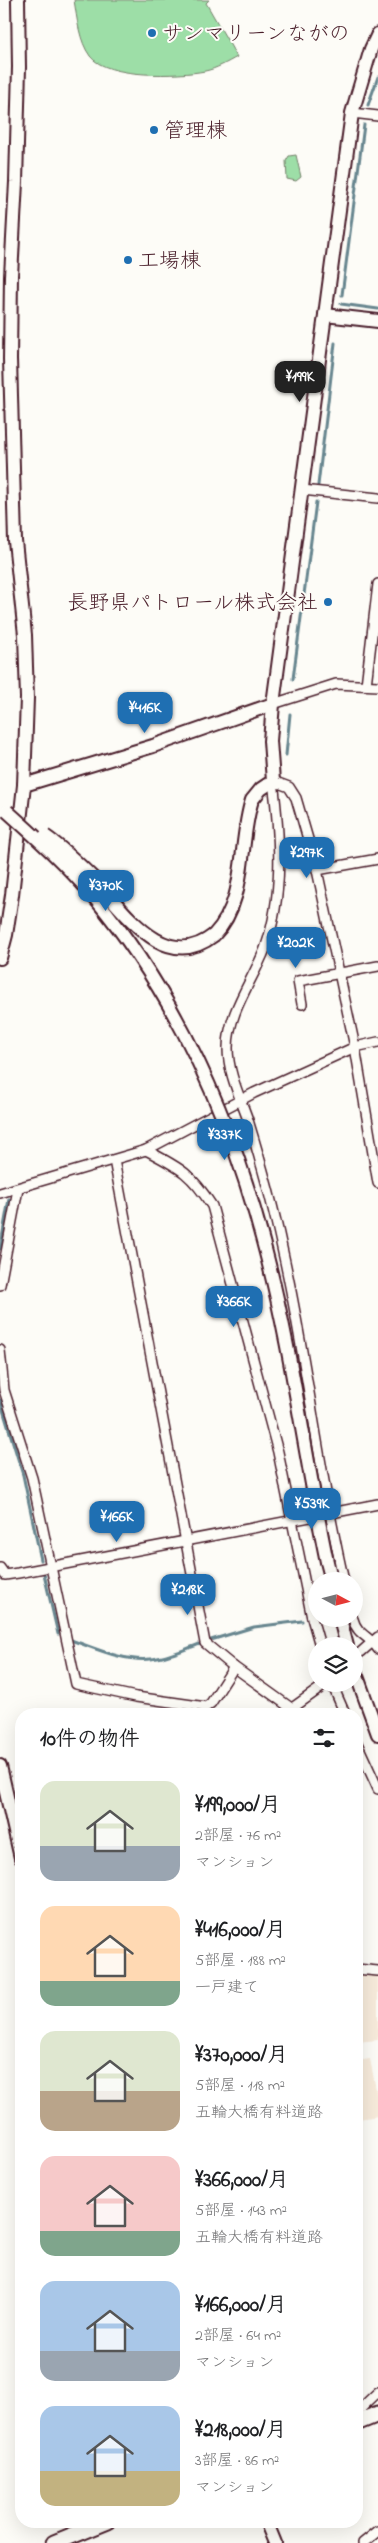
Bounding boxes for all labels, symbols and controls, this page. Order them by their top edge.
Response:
place label: サンマリーンながの [162,20,350,50]
marker: サンマリーンながの [146,27,158,39]
place label: 管理棟 [164,117,227,147]
marker: 管理棟 [148,124,160,136]
place label: 工場棟 [138,247,201,277]
marker: 工場棟 [122,254,134,266]
pin: ¥199K [265,360,335,403]
text: ¥199K [286,365,314,389]
place label: 長野県パトロール株式会社 [67,589,318,619]
marker: 長野県パトロール株式会社 [322,596,334,608]
pin: ¥416K [110,692,180,734]
text: ¥416K [129,696,161,720]
pin: ¥297K [272,836,342,879]
text: ¥297K [290,841,324,865]
pin: ¥370K [71,870,141,912]
text: ¥370K [89,874,123,898]
pin: ¥202K [261,926,331,969]
text: ¥202K [278,931,314,955]
pin: ¥337K [190,1118,260,1161]
text: ¥337K [208,1123,242,1147]
pin: ¥366K [199,1286,269,1328]
text: ¥366K [217,1290,251,1314]
pin: ¥539K [277,1488,347,1530]
text: ¥539K [295,1492,329,1516]
pin: ¥166K [82,1500,152,1543]
text: ¥166K [100,1505,134,1529]
north arrow [308,1572,362,1628]
map controls [308,1572,363,1692]
pin: ¥218K [153,1574,223,1616]
text: ¥218K [171,1578,205,1602]
button: layers [308,1637,363,1692]
icon: filters [310,1724,338,1752]
text: 10件の物件 [40,1725,140,1755]
text: ¥199,000/月 [195,1791,281,1821]
icon: home [80,1801,140,1861]
text: 2部屋 · 76 m² [195,1824,281,1848]
text: マンション [195,1851,274,1875]
text: ¥416,000/月 [195,1916,286,1946]
icon: home [80,1926,140,1986]
text: 5部屋 · 188 m² [195,1949,286,1973]
text: 一戸建て [195,1976,259,2000]
text: ¥370,000/月 [195,2041,288,2071]
icon: home [80,2051,140,2111]
text: 5部屋 · 118 m² [195,2074,285,2098]
text: 五輪大橋有料道路 [195,2101,323,2125]
text: ¥366,000/月 [195,2166,289,2196]
icon: home [80,2176,140,2236]
text: 5部屋 · 143 m² [195,2199,287,2223]
text: 五輪大橋有料道路 [195,2226,323,2250]
text: ¥166,000/月 [195,2291,287,2321]
icon: home [80,2301,140,2361]
text: 2部屋 · 64 m² [195,2324,281,2348]
text: マンション [195,2351,274,2375]
text: ¥218,000/月 [195,2416,287,2446]
icon: home [80,2426,140,2486]
text: 3部屋 · 86 m² [195,2449,279,2473]
text: マンション [195,2476,274,2500]

